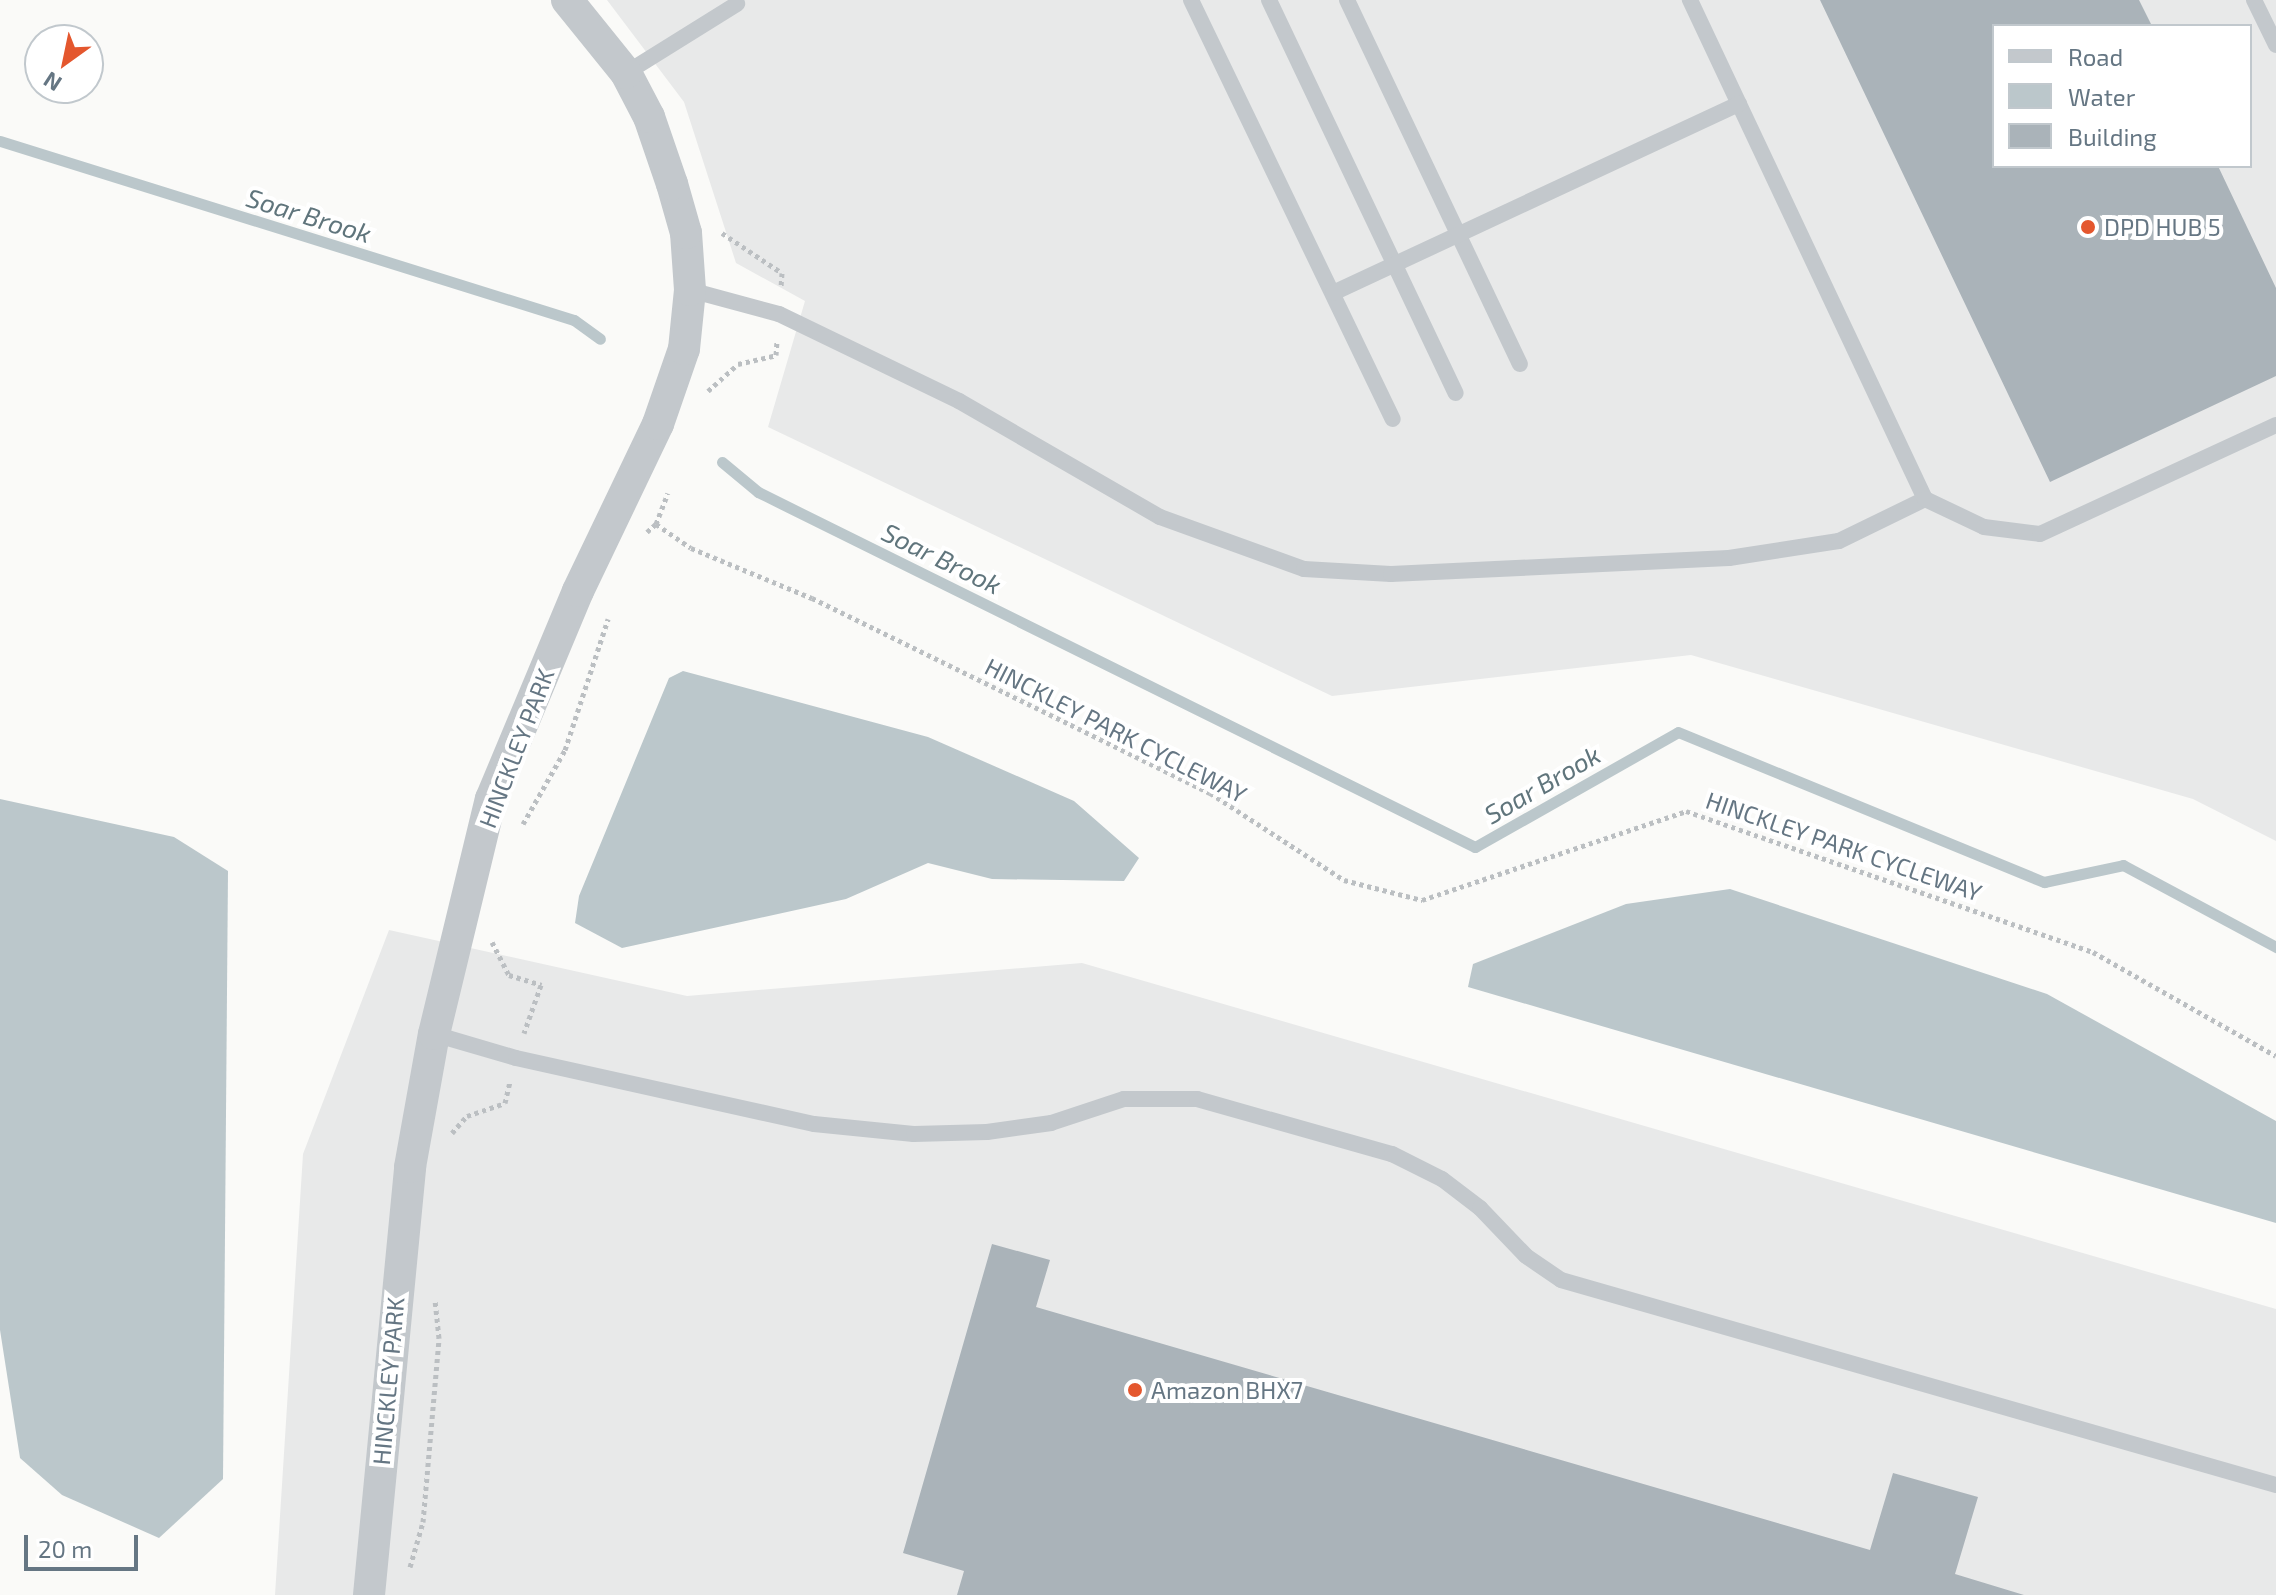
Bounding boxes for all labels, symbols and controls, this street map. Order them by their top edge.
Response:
north arrow [24,24,104,104]
legend [1992,24,2252,168]
text: Road [2068,42,2123,71]
text: N [38,67,66,98]
text: Water [2068,82,2135,111]
text: Building [2068,122,2157,151]
water label: Soar Brook [243,181,375,249]
place label: DPD HUB 5 [2104,213,2220,241]
marker: DPD HUB 5 [2079,218,2097,236]
water label: Soar Brook [877,516,1007,600]
street label: HINCKLEY PARK CYCLEWAY [980,651,1252,809]
street label: HINCKLEY PARK [472,664,560,832]
water label: Soar Brook [1478,738,1606,830]
street label: HINCKLEY PARK CYCLEWAY [1702,785,1986,907]
street label: HINCKLEY PARK [366,1295,410,1467]
place label: Amazon BHX7 [1151,1376,1303,1404]
marker: Amazon BHX7 [1126,1381,1144,1399]
scale bar [28,1519,142,1569]
text: 20 m [38,1534,92,1563]

